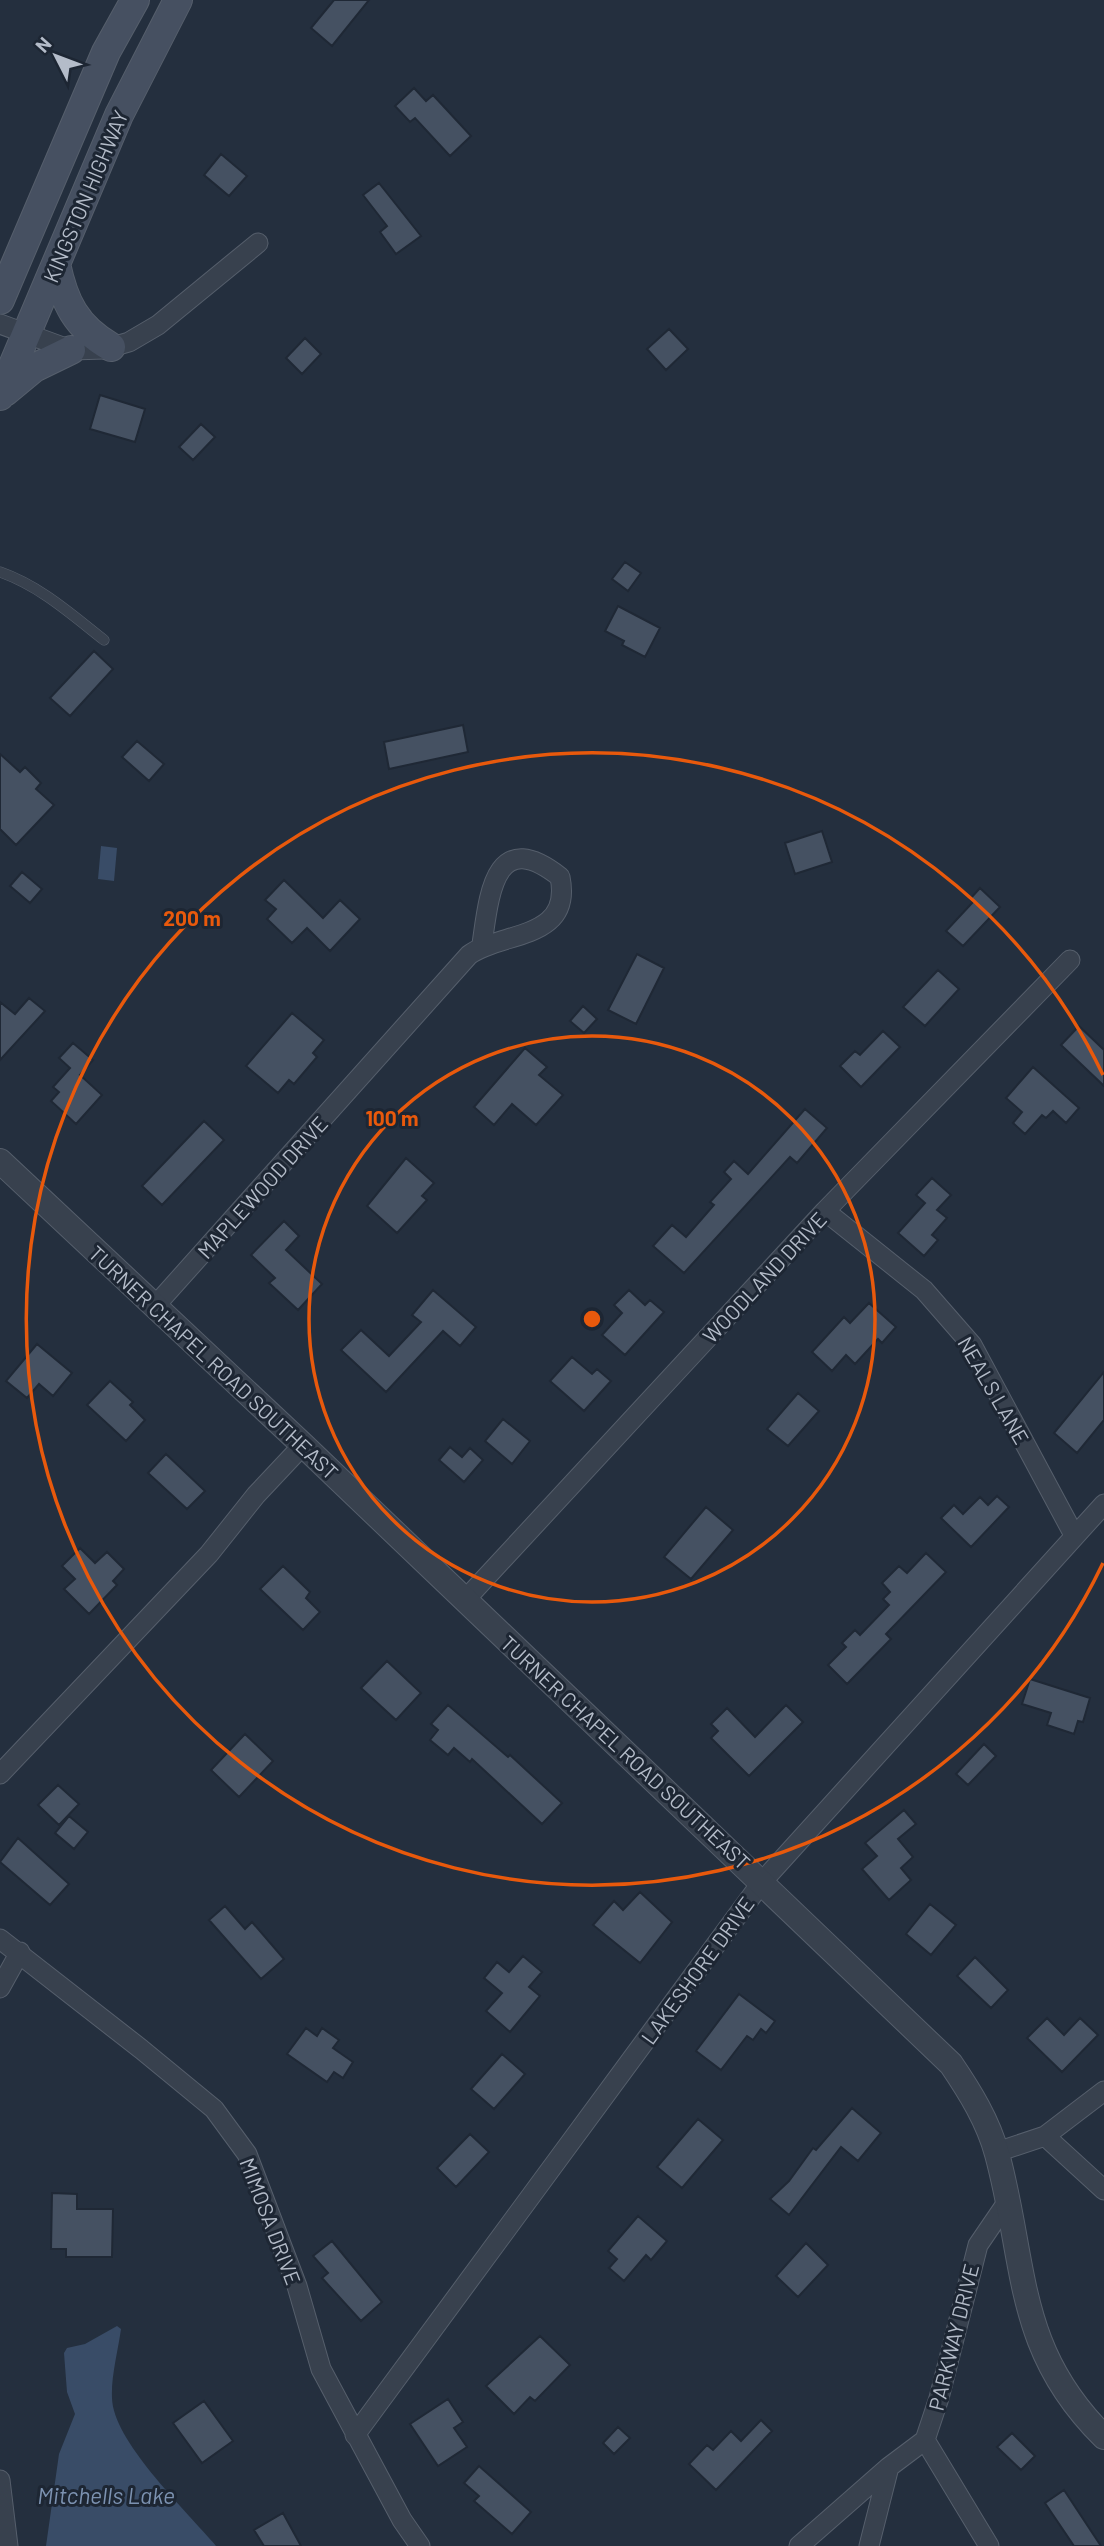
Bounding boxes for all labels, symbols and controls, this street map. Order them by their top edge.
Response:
north arrow [21,21,91,91]
text: N [30,32,56,57]
street label: KINGSTON HIGHWAY [37,106,133,286]
text: 200 m [163,905,221,930]
text: 100 m [365,1105,419,1130]
street label: MAPLEWOOD DRIVE [192,1111,332,1263]
street label: WOODLAND DRIVE [697,1206,831,1348]
street label: TURNER CHAPEL ROAD SOUTHEAST [84,1240,344,1484]
centre of rings [580,1307,604,1331]
street label: NEALS LANE [953,1332,1035,1448]
street label: TURNER CHAPEL ROAD SOUTHEAST [496,1630,756,1874]
street label: LAKESHORE DRIVE [635,1891,759,2049]
street label: MIMOSA DRIVE [235,2154,307,2288]
street label: PARKWAY DRIVE [923,2261,983,2413]
water label: Mitchells Lake [37,2481,175,2509]

